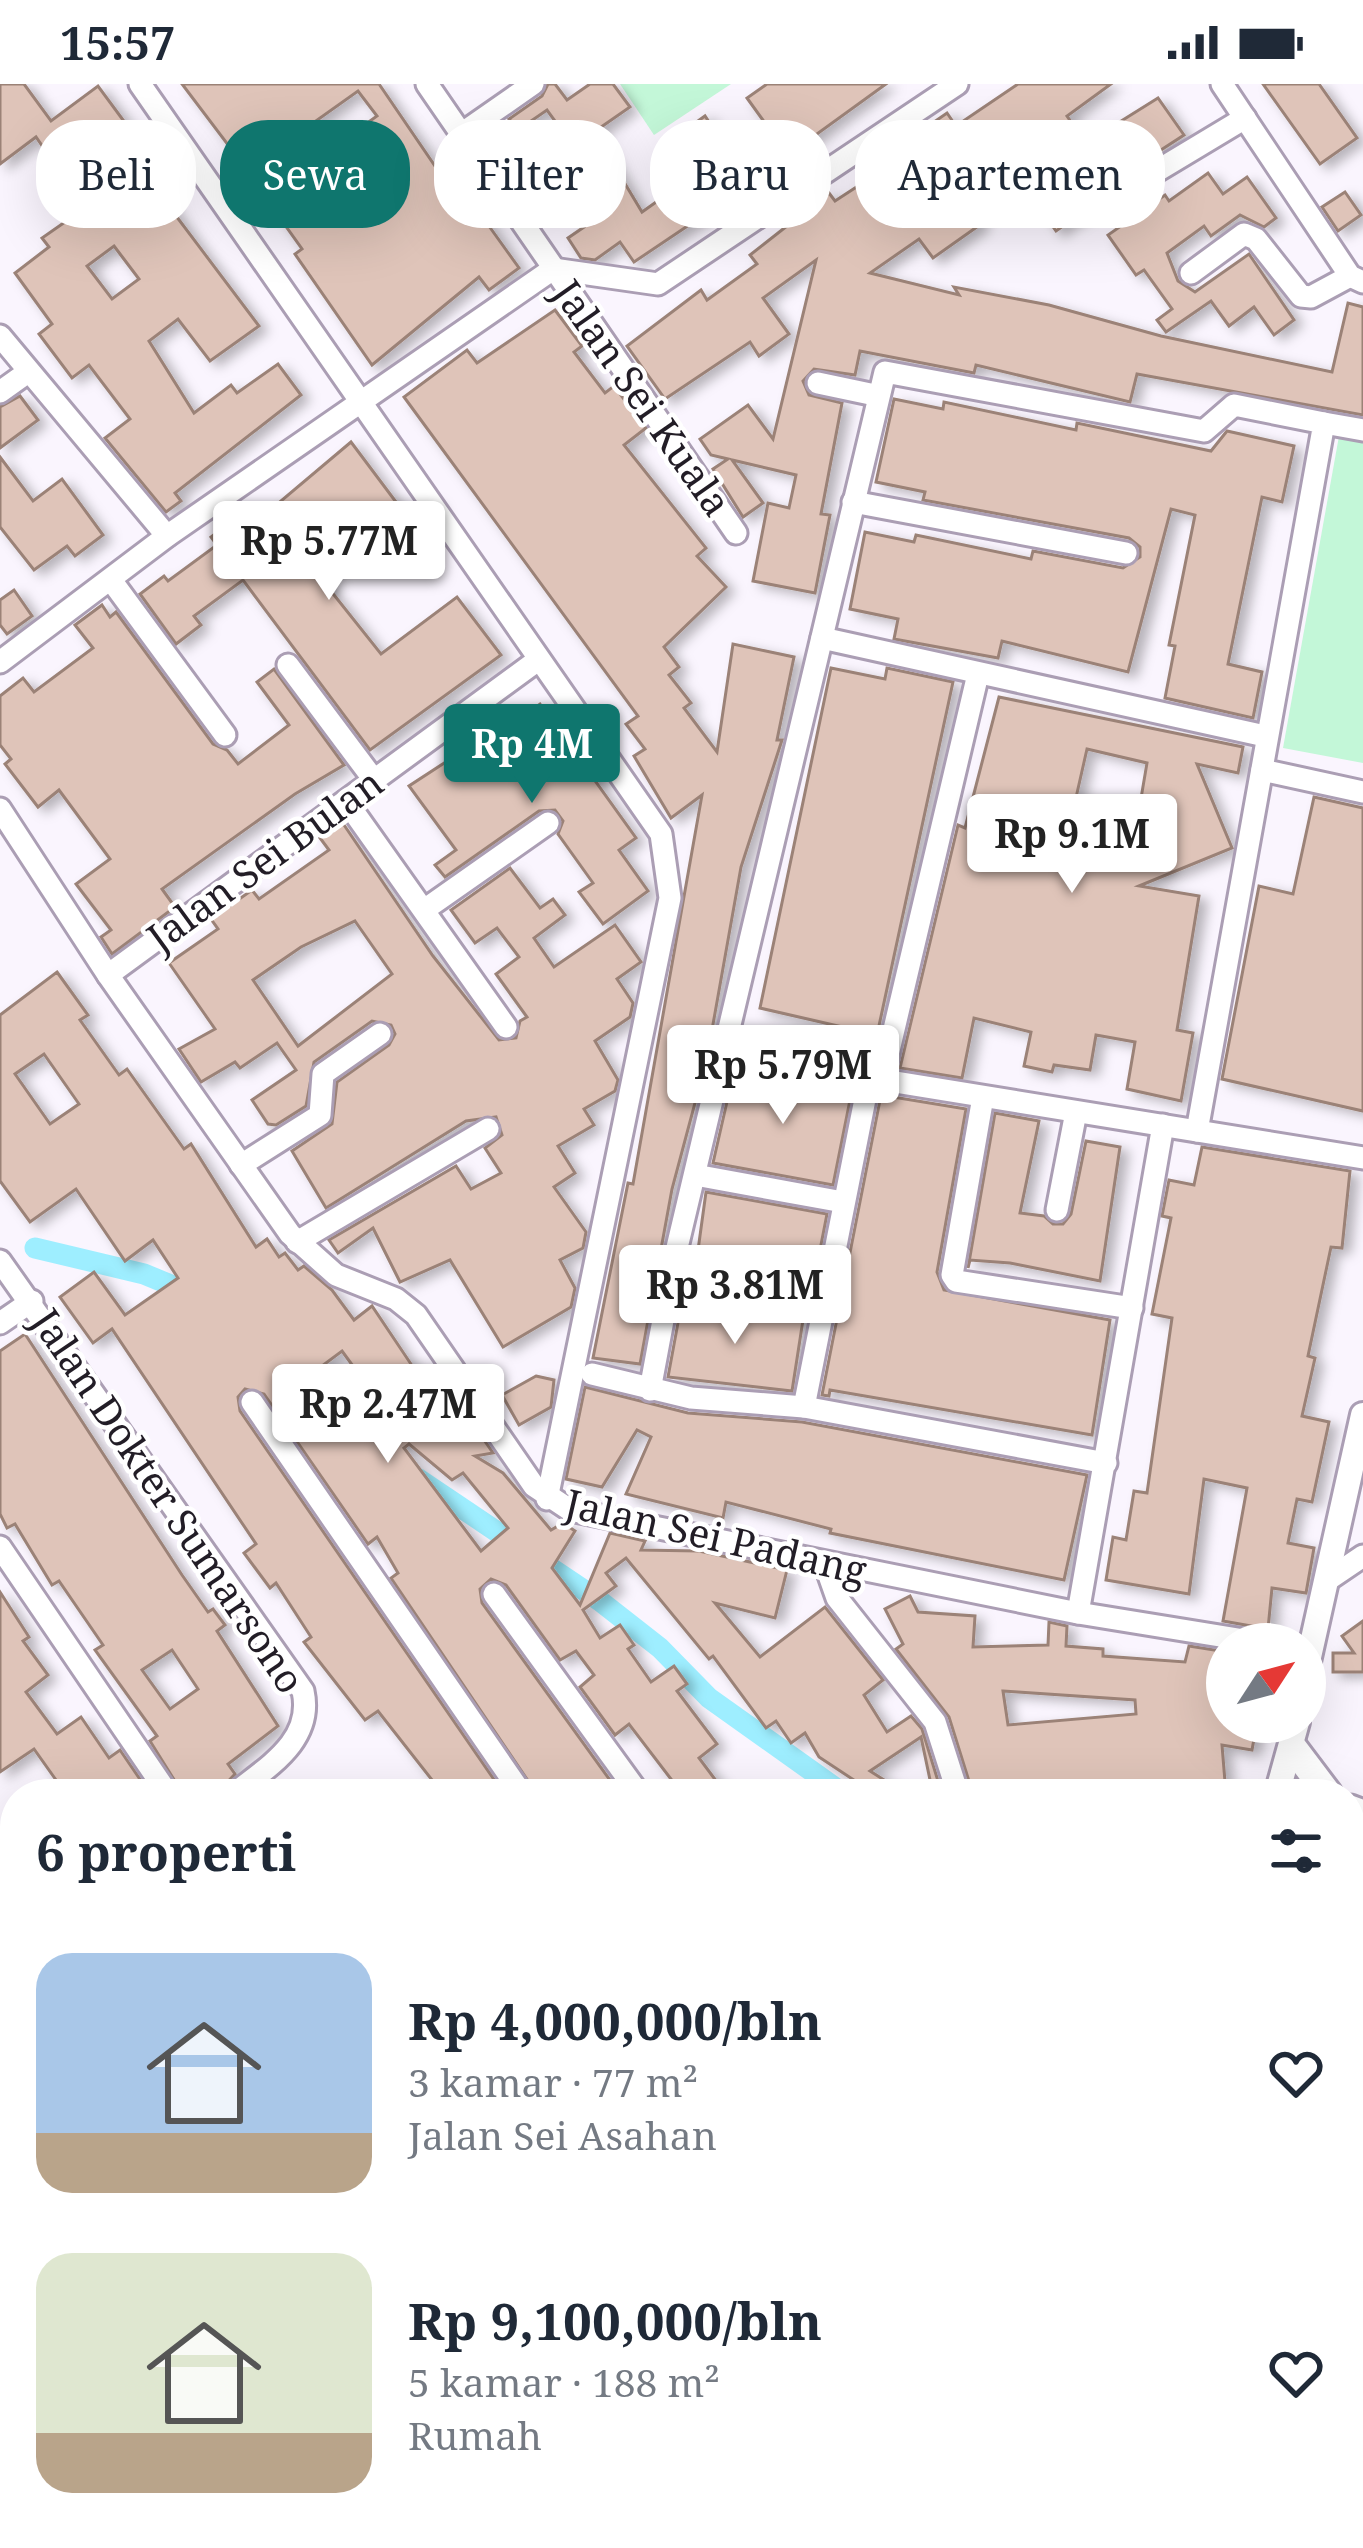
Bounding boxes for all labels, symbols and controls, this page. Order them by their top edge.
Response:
text: 15:57 [60,12,175,73]
chip: Beli [36,120,196,228]
chip: Sewa [220,120,410,228]
chip: Filter [434,120,626,228]
chip: Baru [650,120,831,228]
chip: Apartemen [855,120,1165,228]
street label: Jalan Sei Kuala [541,268,744,526]
pin: Rp 5.77M [205,501,453,603]
text: Rp 5.77M [240,513,418,566]
pin: Rp 4M [448,704,616,806]
text: Rp 4M [471,716,593,769]
street label: Jalan Sei Bulan [135,755,393,963]
pin: Rp 9.1M [961,794,1183,896]
text: Rp 9.1M [994,806,1150,859]
pin: Rp 5.79M [659,1025,907,1127]
text: Rp 5.79M [694,1037,872,1090]
pin: Rp 3.81M [611,1245,859,1347]
text: Rp 3.81M [646,1257,824,1310]
street label: Jalan Dokter Sumarsono [20,1297,318,1703]
pin: Rp 2.47M [264,1364,512,1466]
text: Rp 2.47M [299,1376,477,1429]
street label: Jalan Sei Padang [560,1475,872,1596]
north arrow [1206,1623,1326,1743]
map controls [1206,1623,1326,1743]
text: 6 properti [36,1816,296,1886]
icon: filters [1263,1818,1329,1884]
text: Rp 4,000,000/bln [408,1985,822,2055]
icon: home [132,2001,276,2145]
icon: heart [1263,2040,1329,2106]
text: 3 kamar · 77 m² [408,2055,698,2108]
text: Jalan Sei Asahan [408,2108,717,2161]
text: Rp 9,100,000/bln [408,2285,822,2355]
icon: home [132,2301,276,2445]
icon: heart [1263,2340,1329,2406]
text: 5 kamar · 188 m² [408,2355,720,2408]
text: Rumah [408,2408,542,2461]

